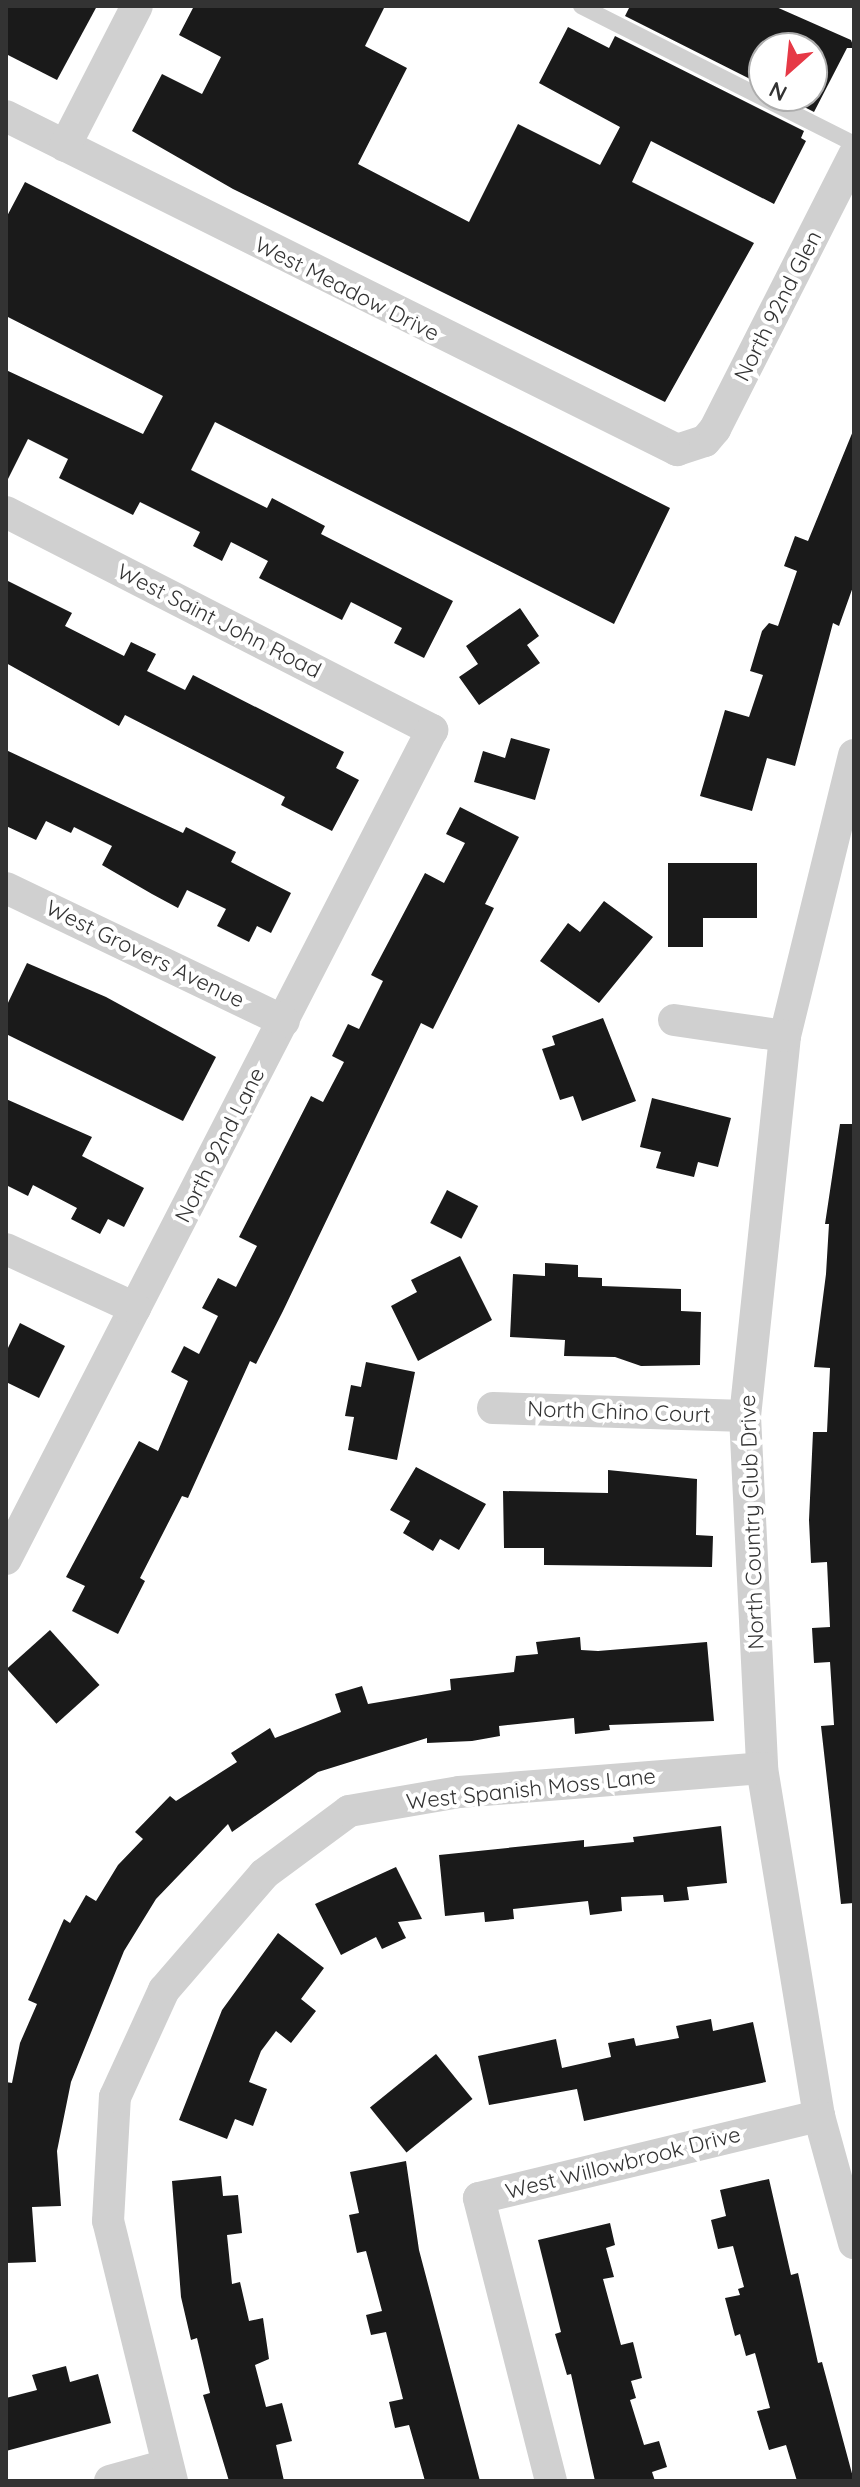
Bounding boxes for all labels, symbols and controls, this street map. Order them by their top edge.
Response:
north arrow [748,32,828,112]
text: N [764,75,792,108]
street label: North 92nd Glen [729,226,827,386]
street label: West Meadow Drive [250,231,444,347]
street label: West Saint John Road [113,558,325,684]
street label: West Grovers Avenue [41,894,249,1014]
street label: North 92nd Lane [170,1063,270,1227]
street label: North Country Club Drive [734,1394,770,1650]
street label: North Chino Court [527,1396,711,1428]
street label: West Spanish Moss Lane [405,1763,657,1815]
street label: West Willowbrook Drive [503,2121,743,2205]

